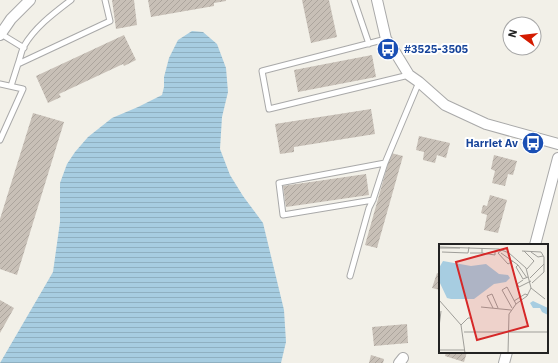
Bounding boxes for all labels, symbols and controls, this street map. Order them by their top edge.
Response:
north arrow [502,16,542,56]
text: N [505,28,520,39]
bus stop icon: #3525-3505 [375,36,401,62]
place label: #3525-3505 [404,42,469,56]
bus stop icon: Harriet Av [520,130,546,156]
place label: Harriet Av [466,136,518,150]
inset map [439,244,548,353]

